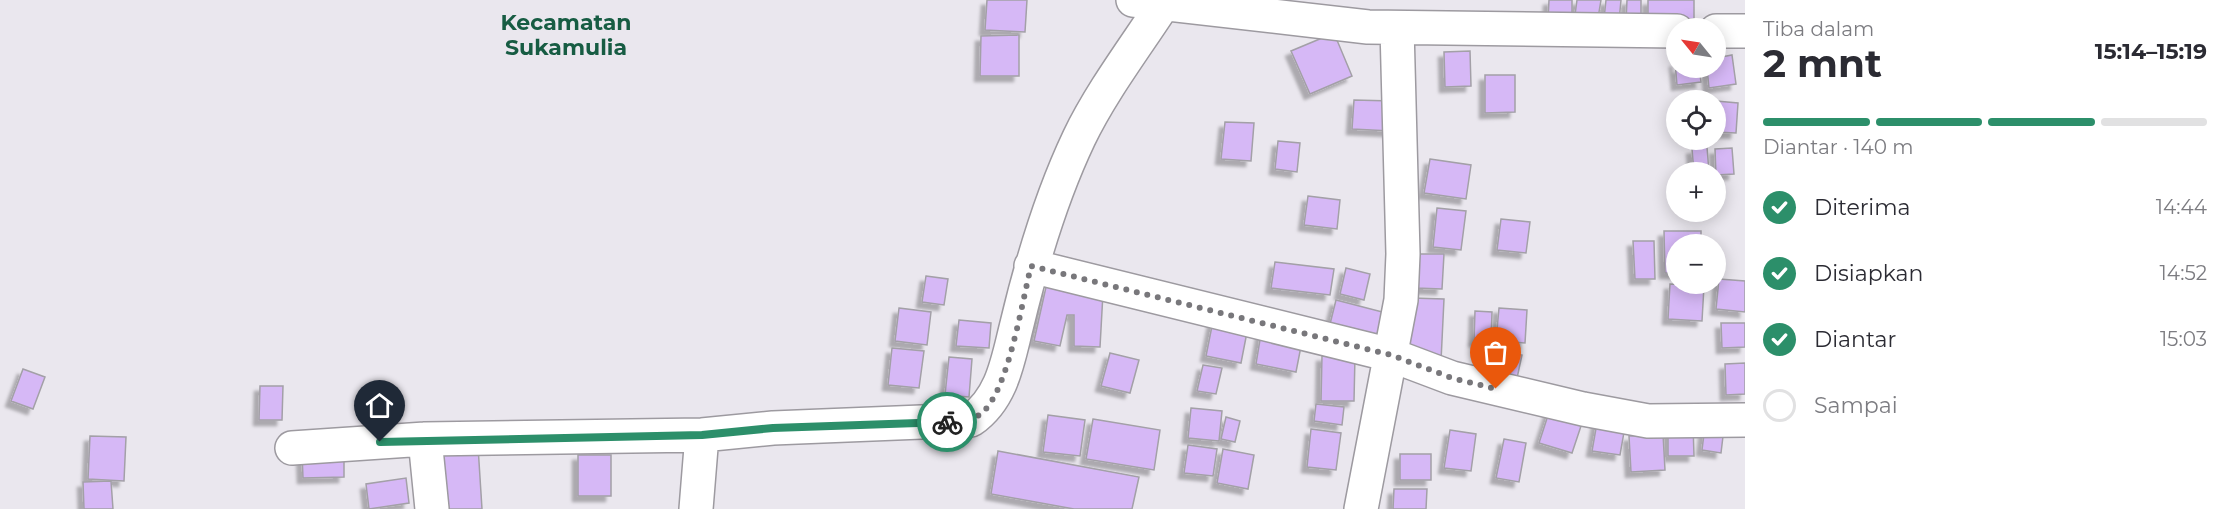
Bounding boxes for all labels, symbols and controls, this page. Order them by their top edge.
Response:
district label: Kecamatan Sukamulia [501,9,631,61]
text: Tiba dalam [1763,17,1874,41]
north arrow [1666,18,1726,78]
map controls [1666,18,1726,294]
text: 15:14–15:19 [2095,38,2207,65]
text: 2 mnt [1763,39,1882,87]
button: locate [1666,90,1726,150]
text: Diantar · 140 m [1763,135,1913,159]
button: + [1666,162,1726,222]
icon: check [1763,191,1796,224]
text: Diterima [1814,194,1911,221]
text: 14:44 [2156,195,2207,219]
button: − [1666,234,1726,294]
icon: check [1763,257,1796,290]
text: Disiapkan [1814,260,1923,287]
text: 14:52 [2160,261,2207,285]
icon: check [1763,323,1796,356]
text: Diantar [1814,326,1896,353]
pin [1470,327,1521,389]
text: 15:03 [2160,327,2207,351]
icon: bag [1479,336,1512,369]
pin [354,380,405,442]
icon: home [363,389,396,422]
courier [917,392,977,452]
text: Sampai [1814,392,1898,419]
icon: bike [931,406,964,439]

